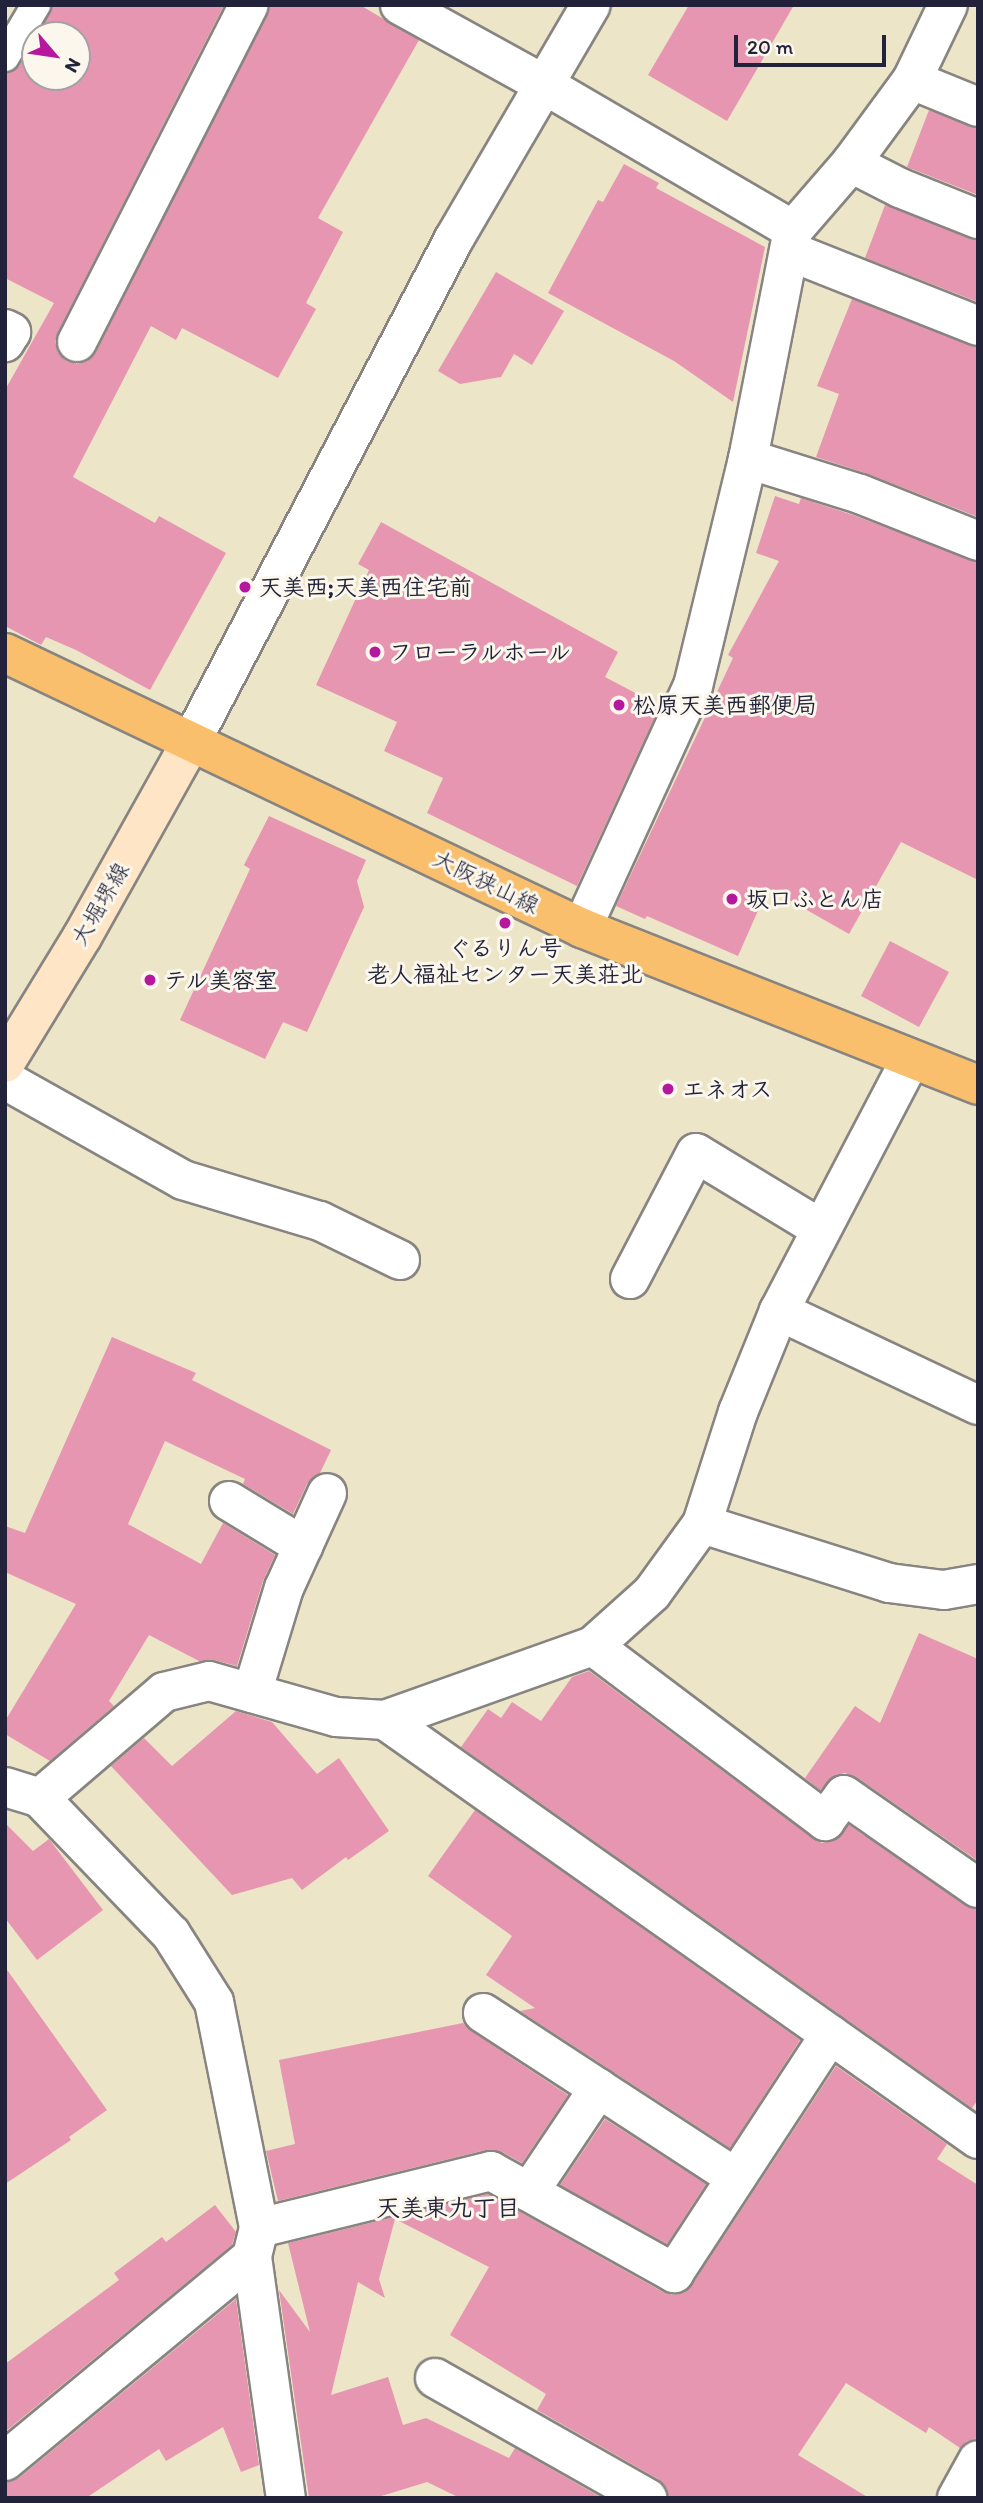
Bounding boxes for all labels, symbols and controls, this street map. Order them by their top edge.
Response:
north arrow [21,21,91,91]
scale bar [738,21,890,65]
text: 20 m [747,34,793,59]
text: N [60,54,86,77]
place label: 天美西;天美西住宅前 [259,573,472,601]
marker: 天美西;天美西住宅前 [237,579,253,595]
place label: フローラルホール [389,638,573,666]
marker: フローラルホール [367,644,383,660]
place label: 松原天美西郵便局 [633,691,817,719]
marker: 松原天美西郵便局 [611,697,627,713]
street label: 大阪狭山線 [428,844,544,920]
street label: 大堀堺線 [65,857,135,951]
place label: 坂口ふとん店 [746,885,884,913]
marker: 坂口ふとん店 [724,891,740,907]
marker: ぐるりん号 老人福祉センター天美荘北 [497,915,513,931]
place label: ぐるりん号 老人福祉センター天美荘北 [367,934,643,988]
place label: テル美容室 [164,966,279,994]
marker: テル美容室 [142,972,158,988]
place label: エネオス [682,1075,774,1103]
marker: エネオス [660,1081,676,1097]
district label: 天美東九丁目 [376,2194,520,2222]

